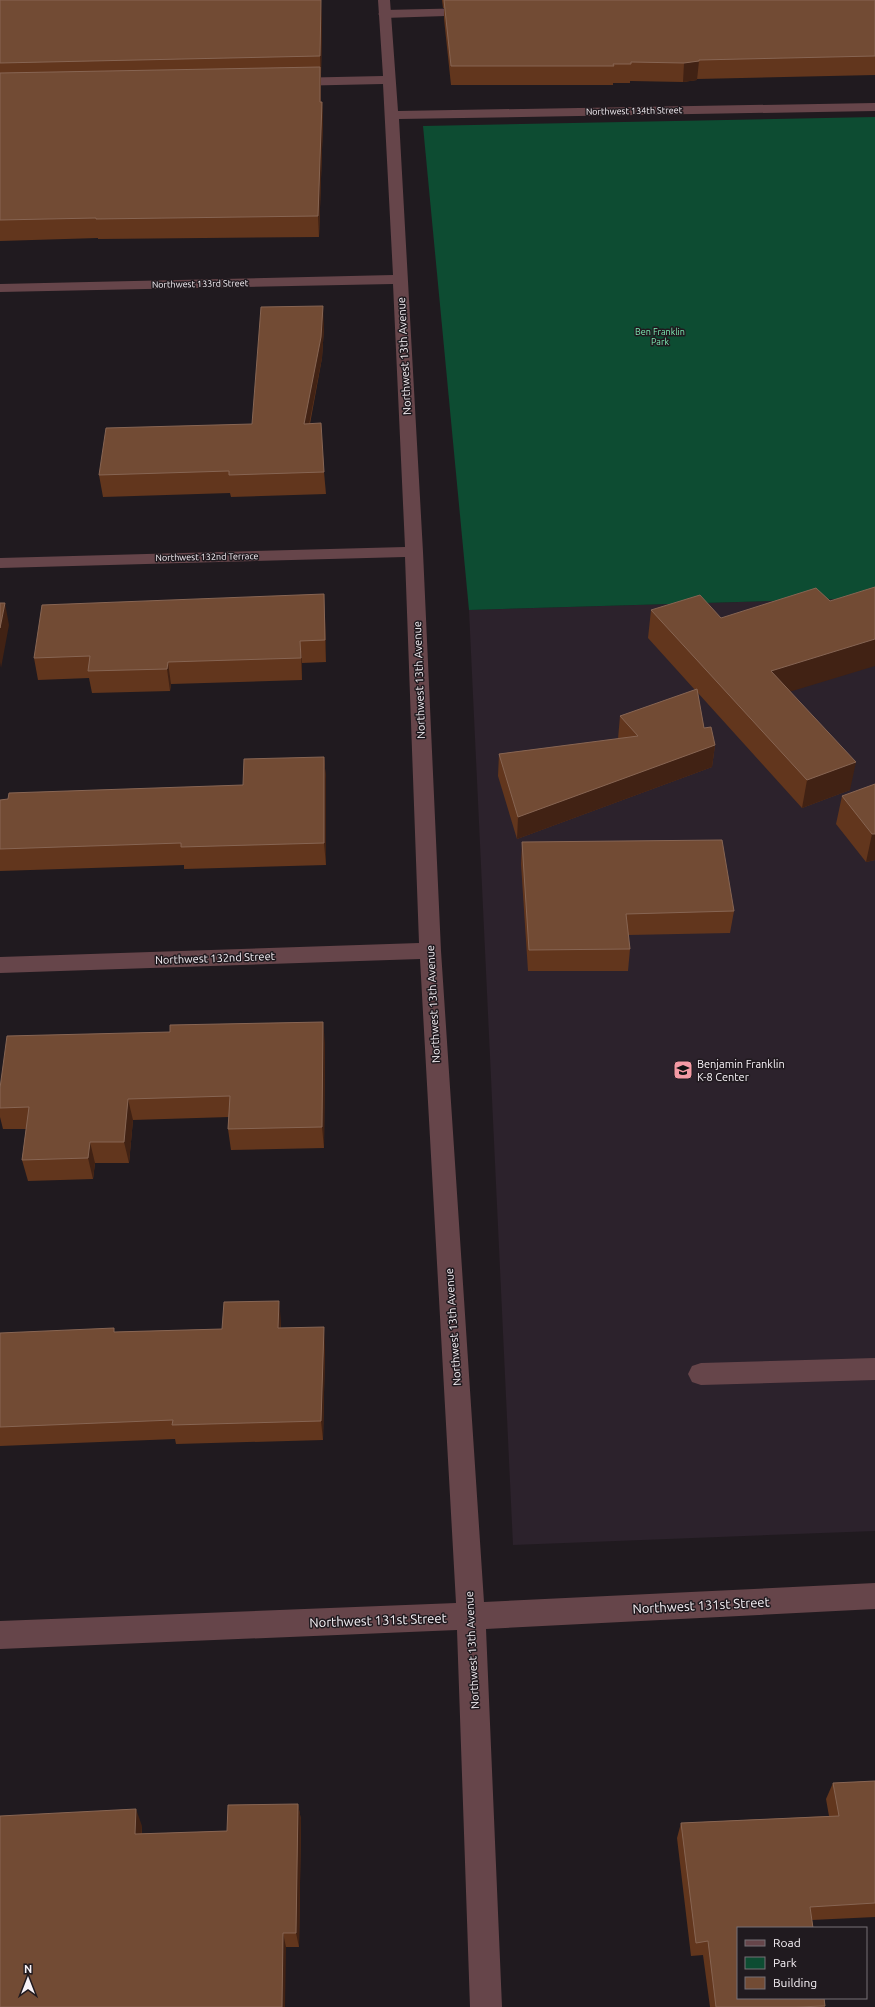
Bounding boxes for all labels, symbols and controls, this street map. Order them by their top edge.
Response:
street label: Northwest 134th Street [586,105,683,117]
street label: Northwest 133rd Street [152,278,249,290]
street label: Northwest 13th Avenue [395,297,413,415]
park label: Ben Franklin Park [635,327,685,347]
street label: Northwest 132nd Terrace [155,551,259,563]
street label: Northwest 13th Avenue [411,621,427,739]
street label: Northwest 13th Avenue [424,945,442,1063]
street label: Northwest 132nd Street [155,950,276,966]
place label: Benjamin Franklin K-8 Center [697,1058,785,1083]
school or university icon: Benjamin Franklin K-8 Center [672,1059,694,1081]
street label: Northwest 13th Avenue [443,1268,463,1386]
street label: Northwest 13th Avenue [463,1591,481,1709]
street label: Northwest 131st Street [632,1594,770,1616]
street label: Northwest 131st Street [309,1611,447,1629]
legend [737,1927,867,1999]
text: Road [773,1936,801,1949]
text: Park [773,1956,797,1969]
north arrow [8,1959,48,1999]
text: N [24,1963,32,1975]
text: Building [773,1976,817,1989]

